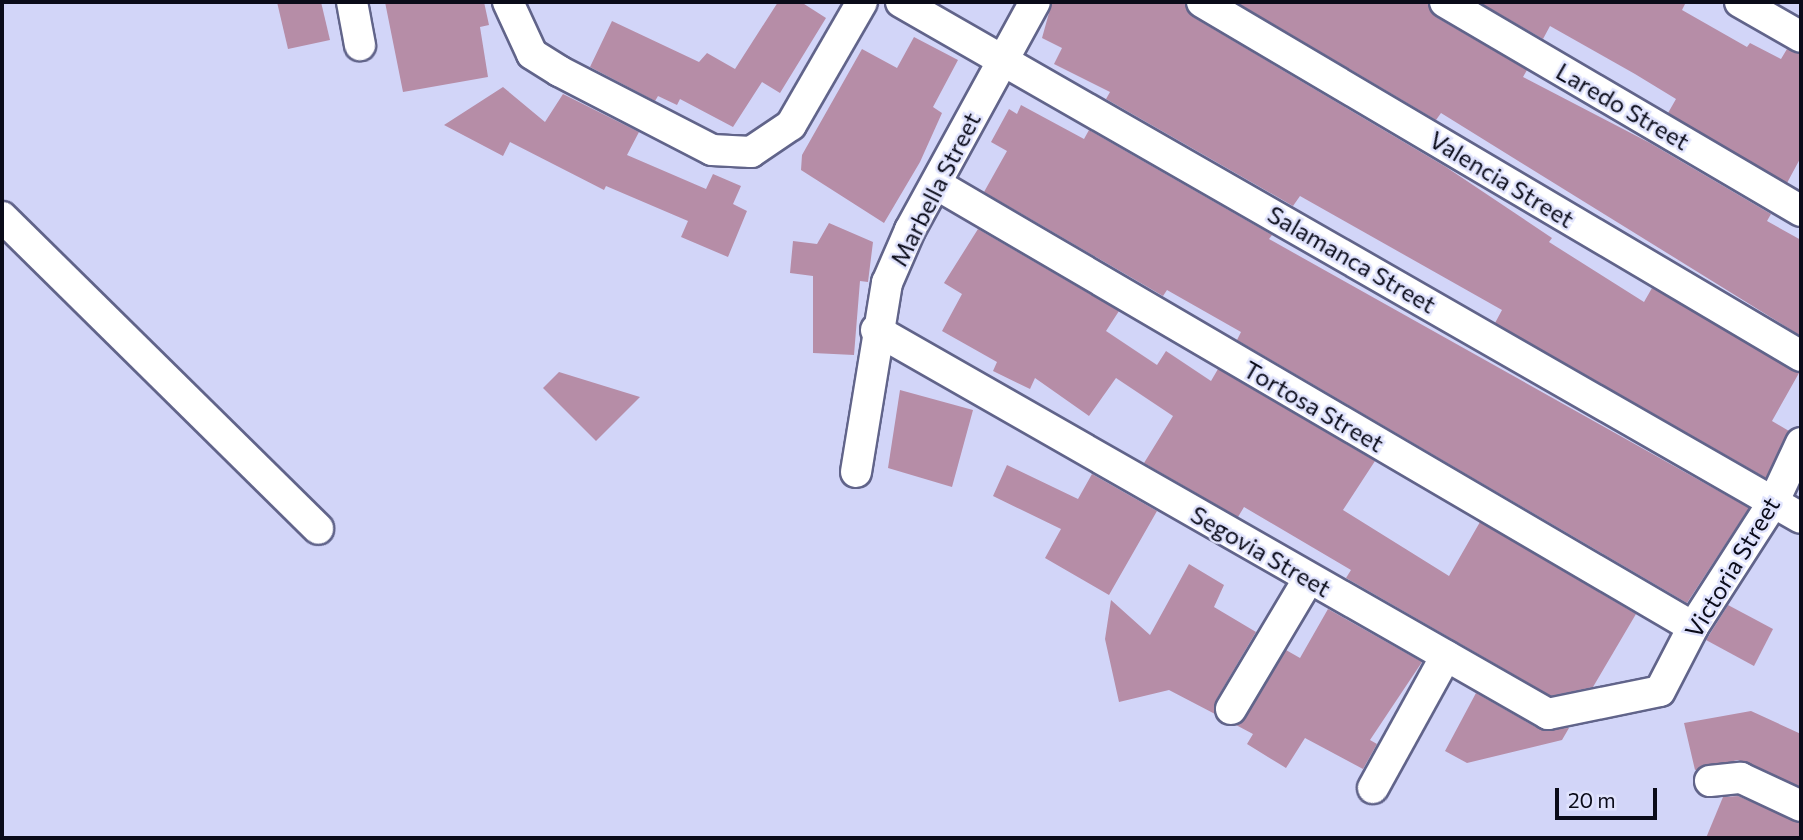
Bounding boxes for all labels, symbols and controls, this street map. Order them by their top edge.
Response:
street label: Laredo Street [1551,56,1695,156]
street label: Marbella Street [884,107,986,271]
street label: Valencia Street [1425,125,1579,233]
street label: Salamanca Street [1263,199,1441,319]
street label: Tortosa Street [1239,354,1389,458]
street label: Victoria Street [1679,491,1785,643]
street label: Segovia Street [1186,499,1336,603]
scale bar [1558,774,1660,818]
text: 20 m [1568,787,1616,812]

